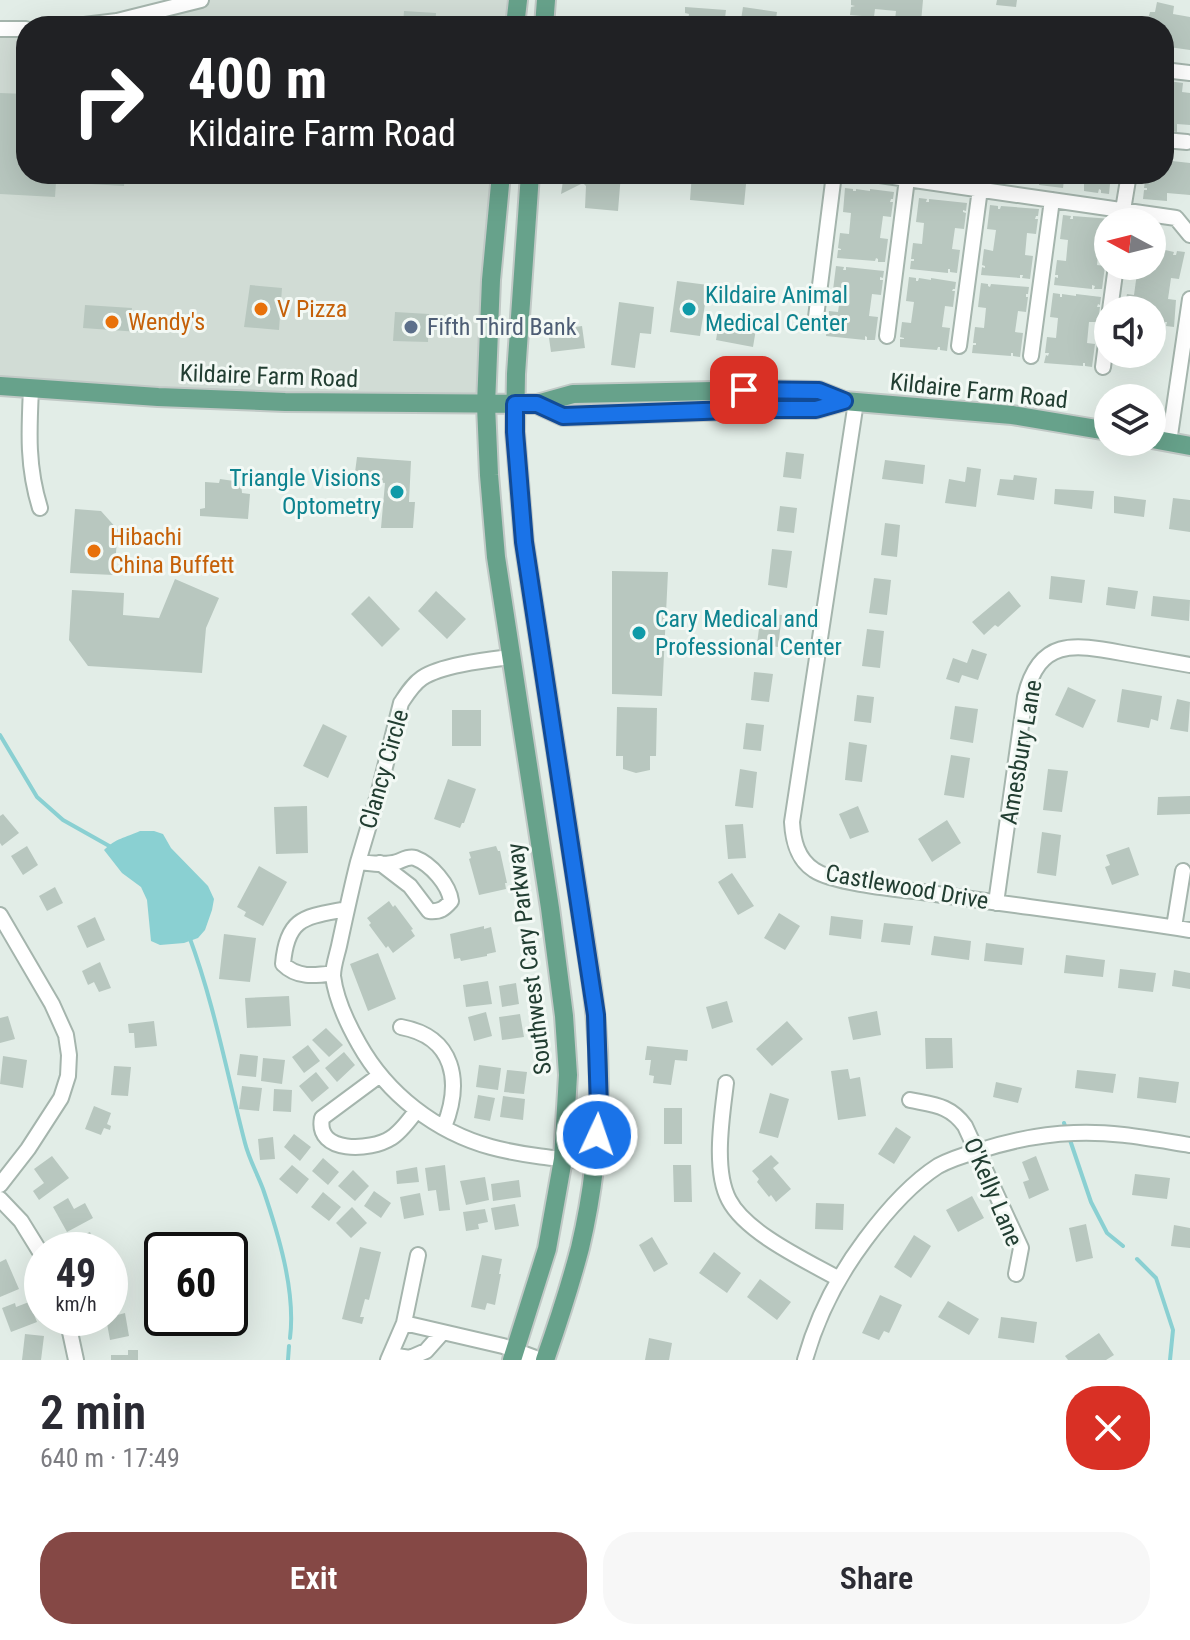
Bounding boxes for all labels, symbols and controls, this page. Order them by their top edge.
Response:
text: 400 m [188,46,327,112]
icon: right [56,48,160,152]
text: Kildaire Farm Road [188,113,456,155]
north arrow [1094,208,1166,280]
map controls [1094,208,1166,456]
place label: Kildaire Animal Medical Center [705,281,848,337]
place label: V Pizza [277,295,347,323]
button: sound [1094,296,1166,368]
marker: V Pizza [252,300,270,318]
marker: Kildaire Animal Medical Center [680,300,698,318]
place label: Wendy's [128,308,205,336]
marker: Wendy's [103,313,121,331]
place label: Fifth Third Bank [427,313,577,341]
marker: Fifth Third Bank [402,318,420,336]
pin [710,356,778,424]
street label: Kildaire Farm Road [179,359,359,393]
icon: arrive [722,368,766,412]
street label: Kildaire Farm Road [889,368,1069,414]
button: layers [1094,384,1166,456]
place label: Triangle Visions Optometry [229,464,381,520]
marker: Triangle Visions Optometry [388,483,406,501]
place label: Hibachi China Buffett [110,523,234,579]
marker: Hibachi China Buffett [85,542,103,560]
place label: Cary Medical and Professional Center [655,605,842,661]
marker: Cary Medical and Professional Center [630,624,648,642]
street label: Amesbury Lane [995,678,1047,826]
street label: Clancy Circle [354,706,414,832]
street label: Southwest Cary Parkway [501,842,557,1076]
street label: Castlewood Drive [823,859,991,915]
position arrow [555,1093,639,1177]
street label: O'Kelly Lane [958,1134,1028,1250]
speed limit sign: 60 [144,1232,248,1336]
text: 49 [56,1250,96,1297]
text: km/h [55,1292,97,1316]
text: 2 min [40,1384,146,1441]
button: close [1066,1386,1150,1470]
text: 640 m · 17:49 [40,1443,180,1473]
button: Exit [40,1532,587,1624]
button: Share [603,1532,1150,1624]

